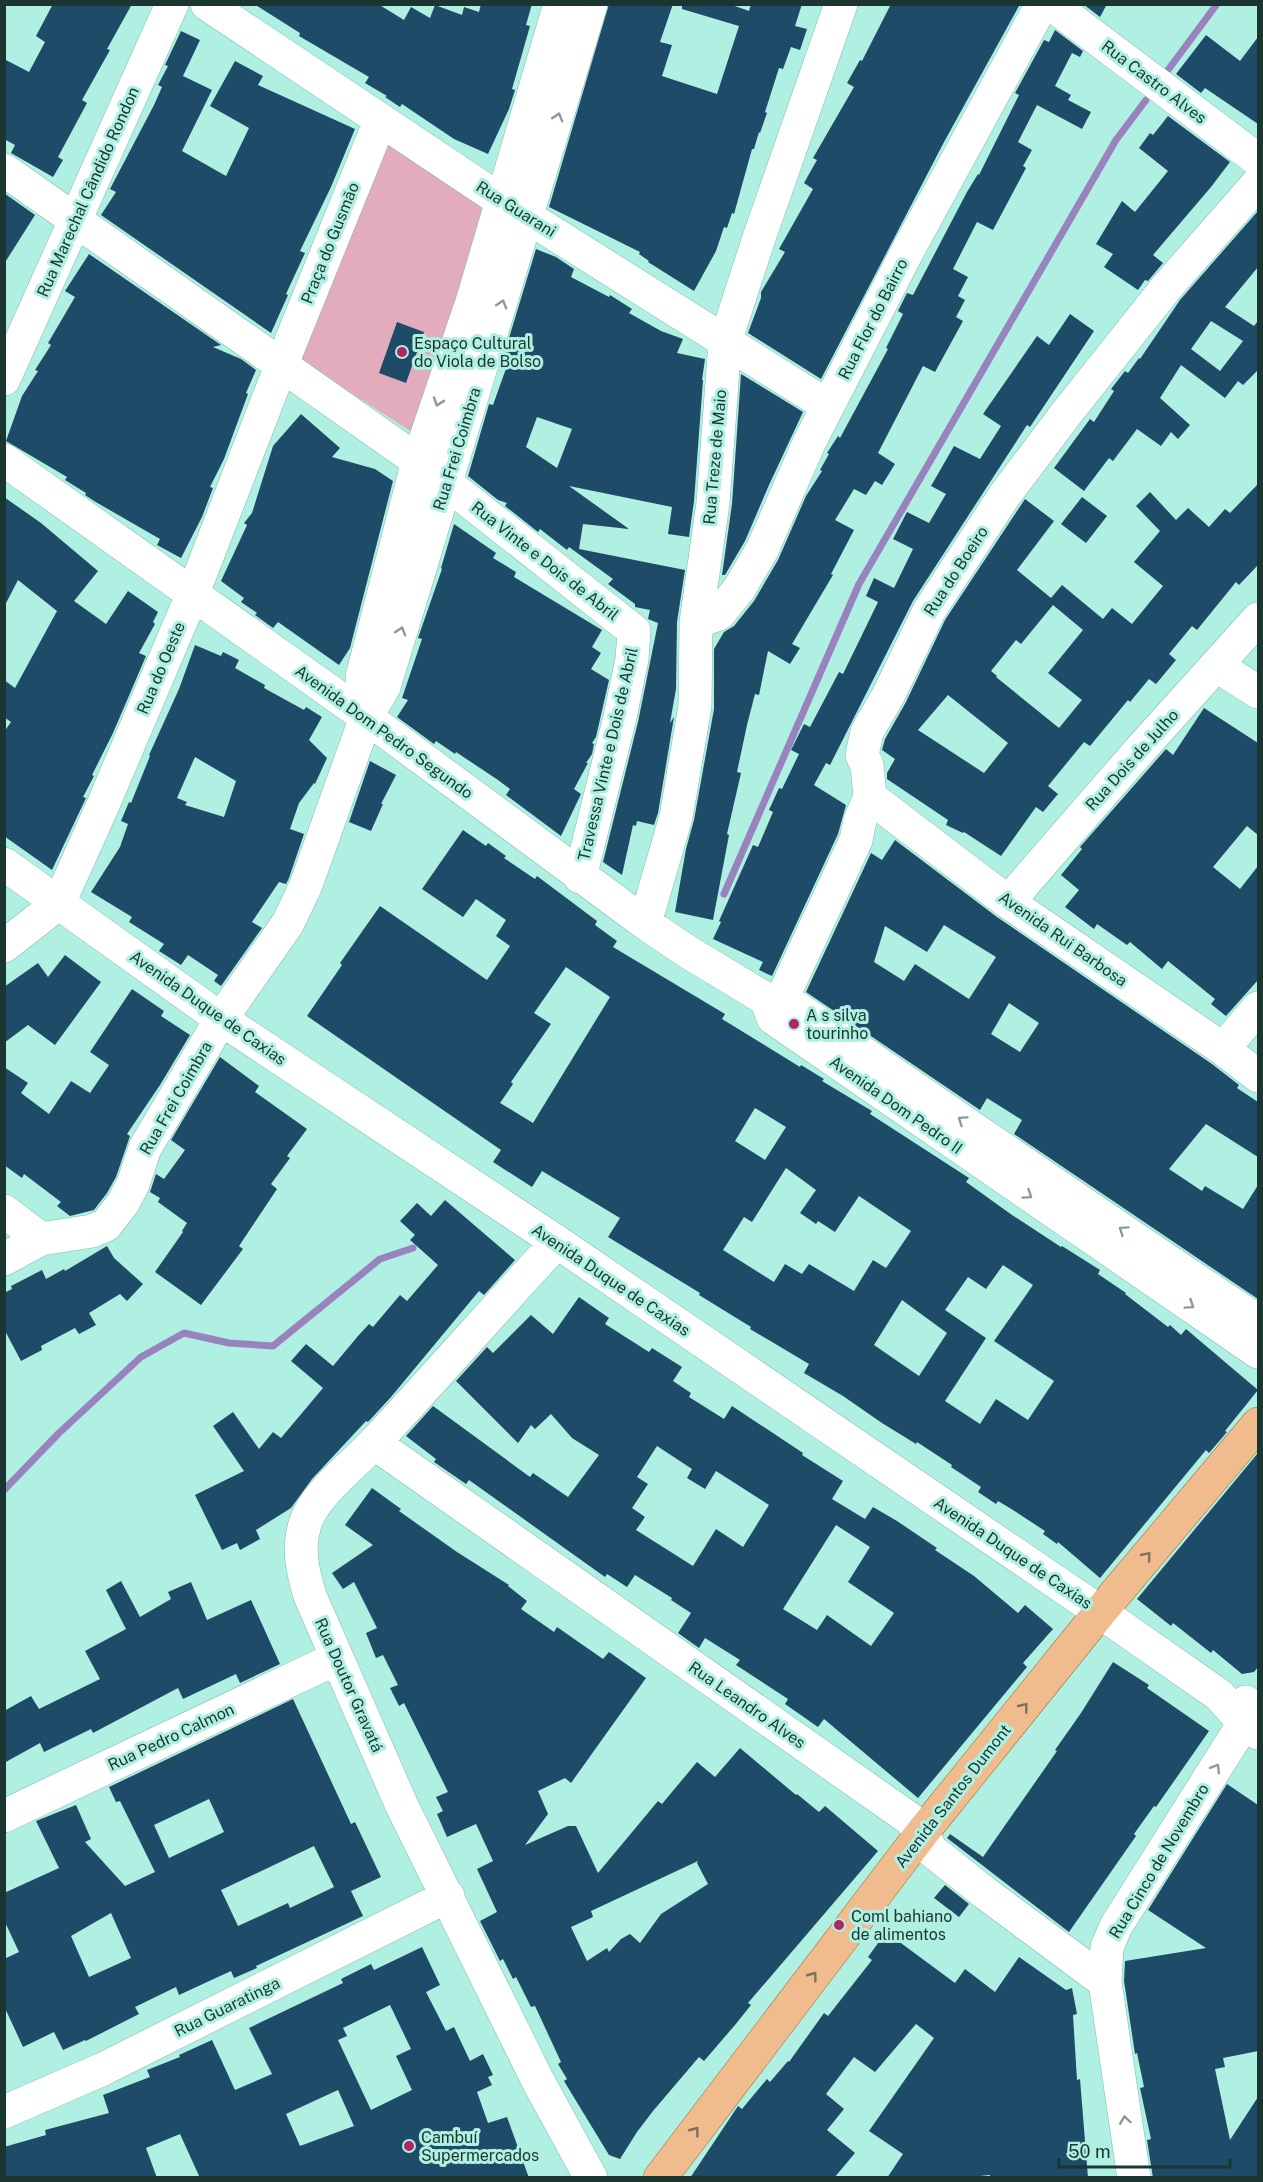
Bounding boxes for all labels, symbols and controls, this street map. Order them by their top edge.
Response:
street label: Rua Castro Alves [1098,36,1210,128]
street label: Rua Marechal Cândido Rondon [33,84,143,300]
one-way arrow [551,112,563,123]
street label: Rua Guarani [473,177,559,241]
street label: Praça do Gusmão [297,179,363,307]
street label: Rua Flor do Bairro [834,255,912,383]
one-way arrow [495,299,507,310]
place label: Espaço Cultural do Viola de Bolso [414,334,541,371]
marker: Espaço Cultural do Viola de Bolso [395,345,409,359]
street label: Rua Frei Coimbra [429,385,485,513]
street label: Rua Treze de Maio [700,389,730,525]
one-way arrow [432,396,445,406]
street label: Rua Vinte e Dois de Abril [468,498,623,625]
street label: Rua do Boeiro [920,523,992,619]
street label: Rua do Oeste [133,619,189,717]
one-way arrow [394,626,406,637]
street label: Travessa Vinte e Dois de Abril [574,645,642,863]
street label: Avenida Dom Pedro Segundo [291,661,477,803]
street label: Rua Dois de Julho [1082,705,1182,815]
street label: Avenida Rui Barbosa [995,888,1131,990]
street label: Avenida Duque de Caxias [126,947,290,1069]
place label: A s silva tourinho [806,1006,868,1043]
marker: A s silva tourinho [787,1017,801,1031]
street label: Rua Frei Coimbra [136,1038,216,1158]
street label: Avenida Dom Pedro II [826,1052,966,1158]
one-way arrow [958,1116,969,1127]
one-way arrow [1022,1188,1033,1199]
street label: Avenida Duque de Caxias [528,1220,694,1340]
one-way arrow [1118,1226,1129,1237]
one-way arrow [1183,1298,1194,1309]
street label: Avenida Duque de Caxias [930,1493,1096,1613]
one-way arrow [1140,1552,1151,1563]
street label: Rua Doutor Gravatá [311,1615,387,1755]
street label: Rua Leandro Alves [685,1658,809,1752]
street label: Rua Pedro Calmon [105,1699,237,1775]
one-way arrow [1017,1702,1028,1713]
street label: Avenida Santos Dumont [891,1721,1015,1871]
one-way arrow [1208,1764,1220,1774]
street label: Rua Cinco de Novembro [1105,1780,1213,1942]
place label: Coml bahiano de alimentos [851,1907,952,1944]
marker: Coml bahiano de alimentos [832,1918,846,1932]
one-way arrow [806,1972,817,1983]
street label: Rua Guaratinga [171,1973,283,2041]
one-way arrow [1119,2115,1131,2124]
one-way arrow [688,2127,699,2138]
place label: Cambuí Supermercados [421,2128,539,2165]
scale bar [1059,2131,1230,2169]
marker: Cambuí Supermercados [402,2139,416,2153]
text: 50 m [1068,2141,1111,2162]

